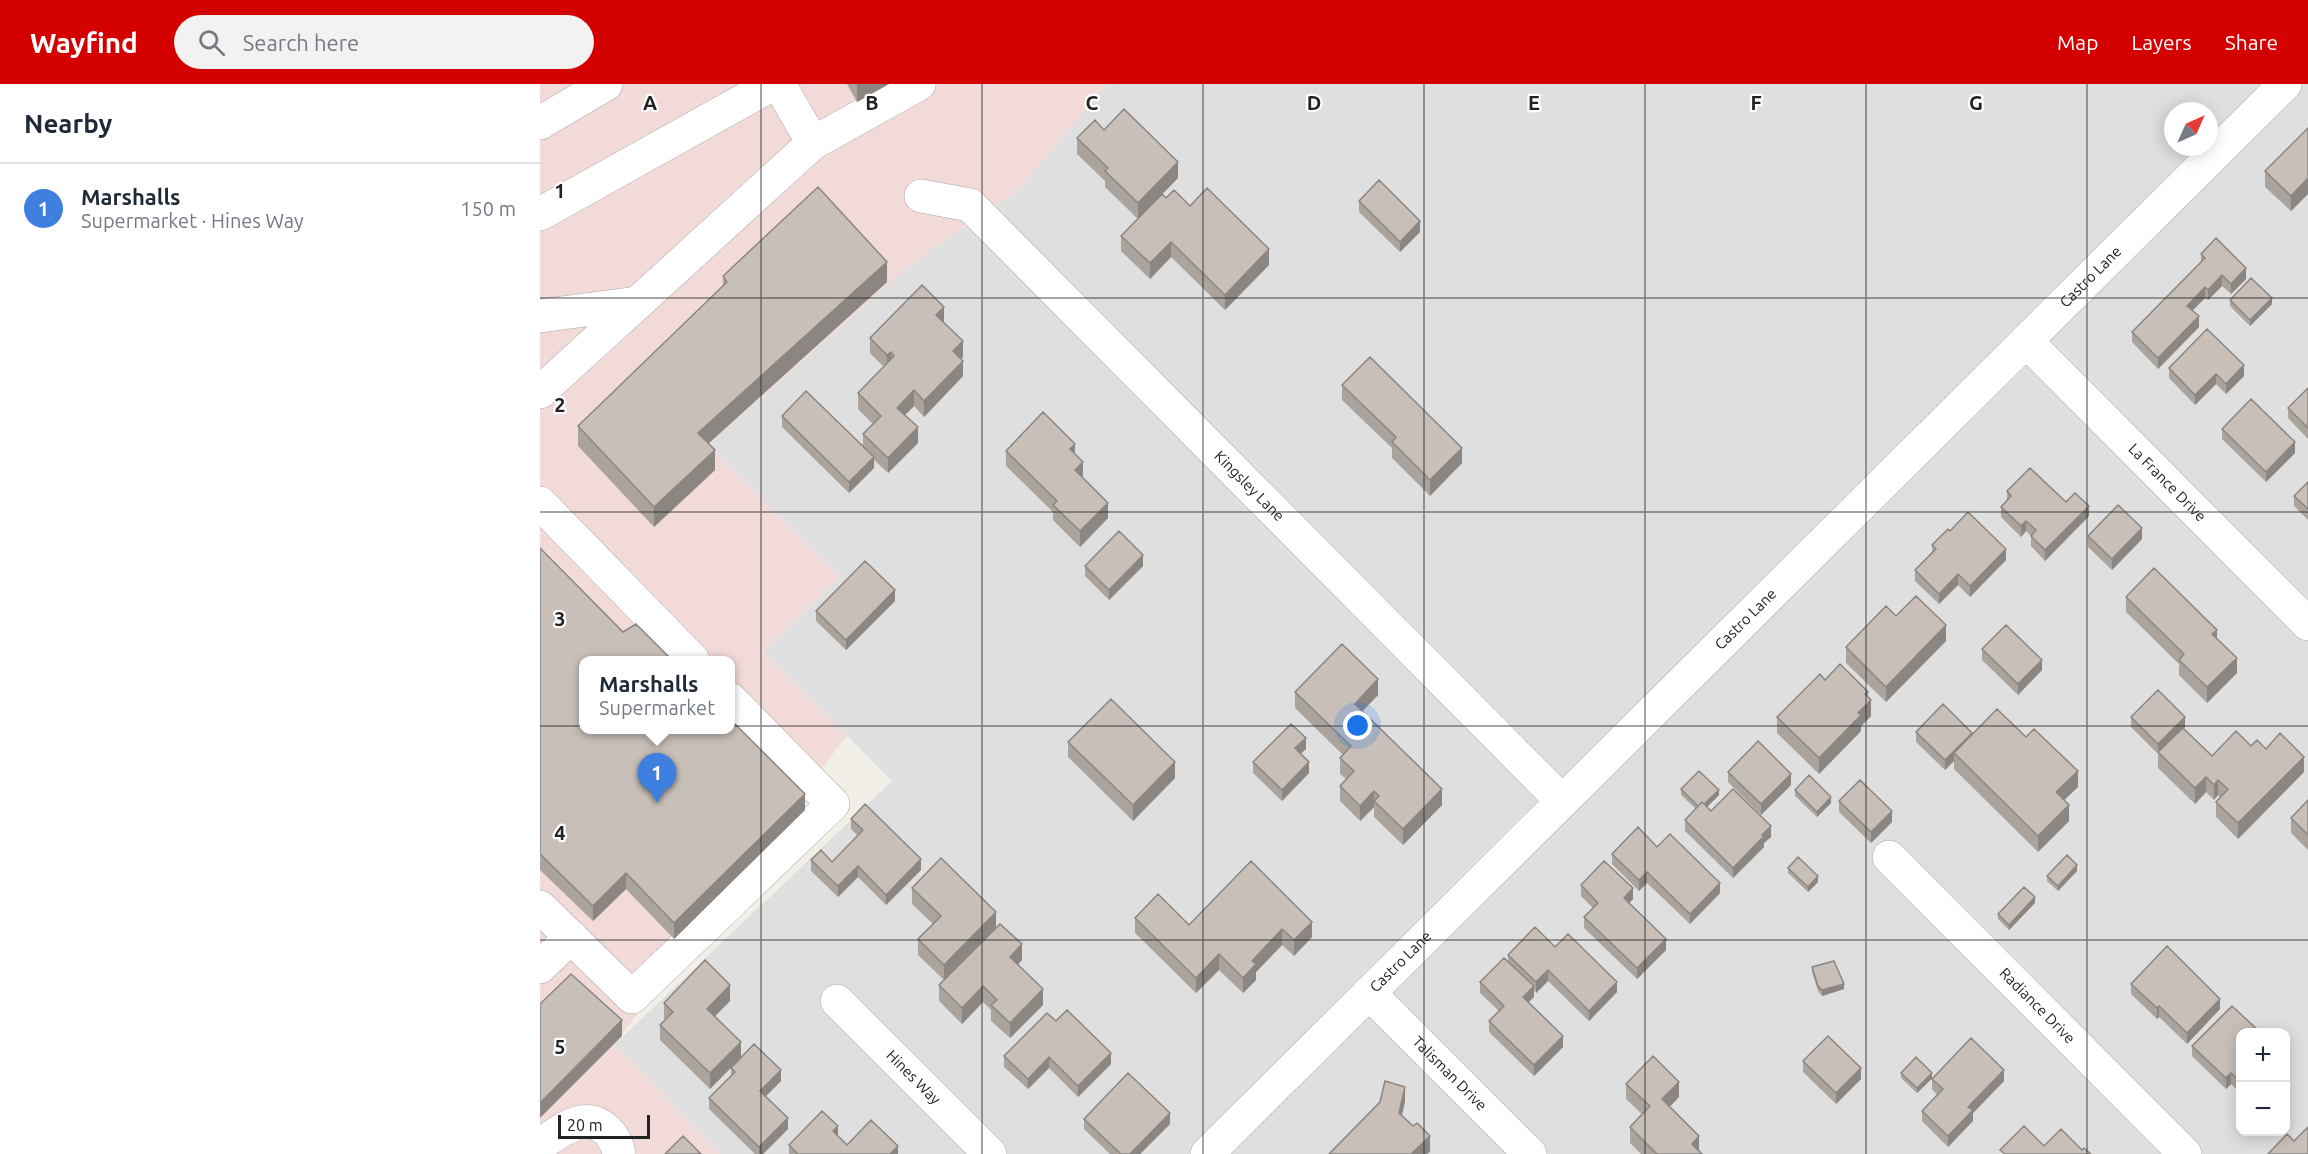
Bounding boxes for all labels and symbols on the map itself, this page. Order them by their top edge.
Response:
text: A [643,91,657,114]
text: B [865,91,879,114]
text: C [1086,91,1099,114]
text: D [1307,91,1321,114]
text: E [1528,91,1540,114]
text: F [1750,91,1762,114]
text: G [1969,91,1983,114]
north arrow [2164,102,2218,156]
text: 1 [554,179,566,202]
street label: Castro Lane [2056,243,2124,311]
text: 2 [554,393,566,416]
street label: La France Drive [2125,440,2210,525]
street label: Kingsley Lane [1211,447,1288,524]
street label: Castro Lane [1711,585,1780,653]
text: 3 [554,607,566,630]
your location [1343,711,1372,740]
pin: 1 [638,754,676,803]
text: 4 [554,821,566,844]
street label: Castro Lane [1366,927,1435,995]
street label: Radiance Drive [1996,964,2079,1047]
street label: Talisman Drive [1409,1033,1491,1114]
text: 5 [554,1035,566,1058]
street label: Hines Way [883,1046,944,1108]
scale bar [558,1112,650,1140]

